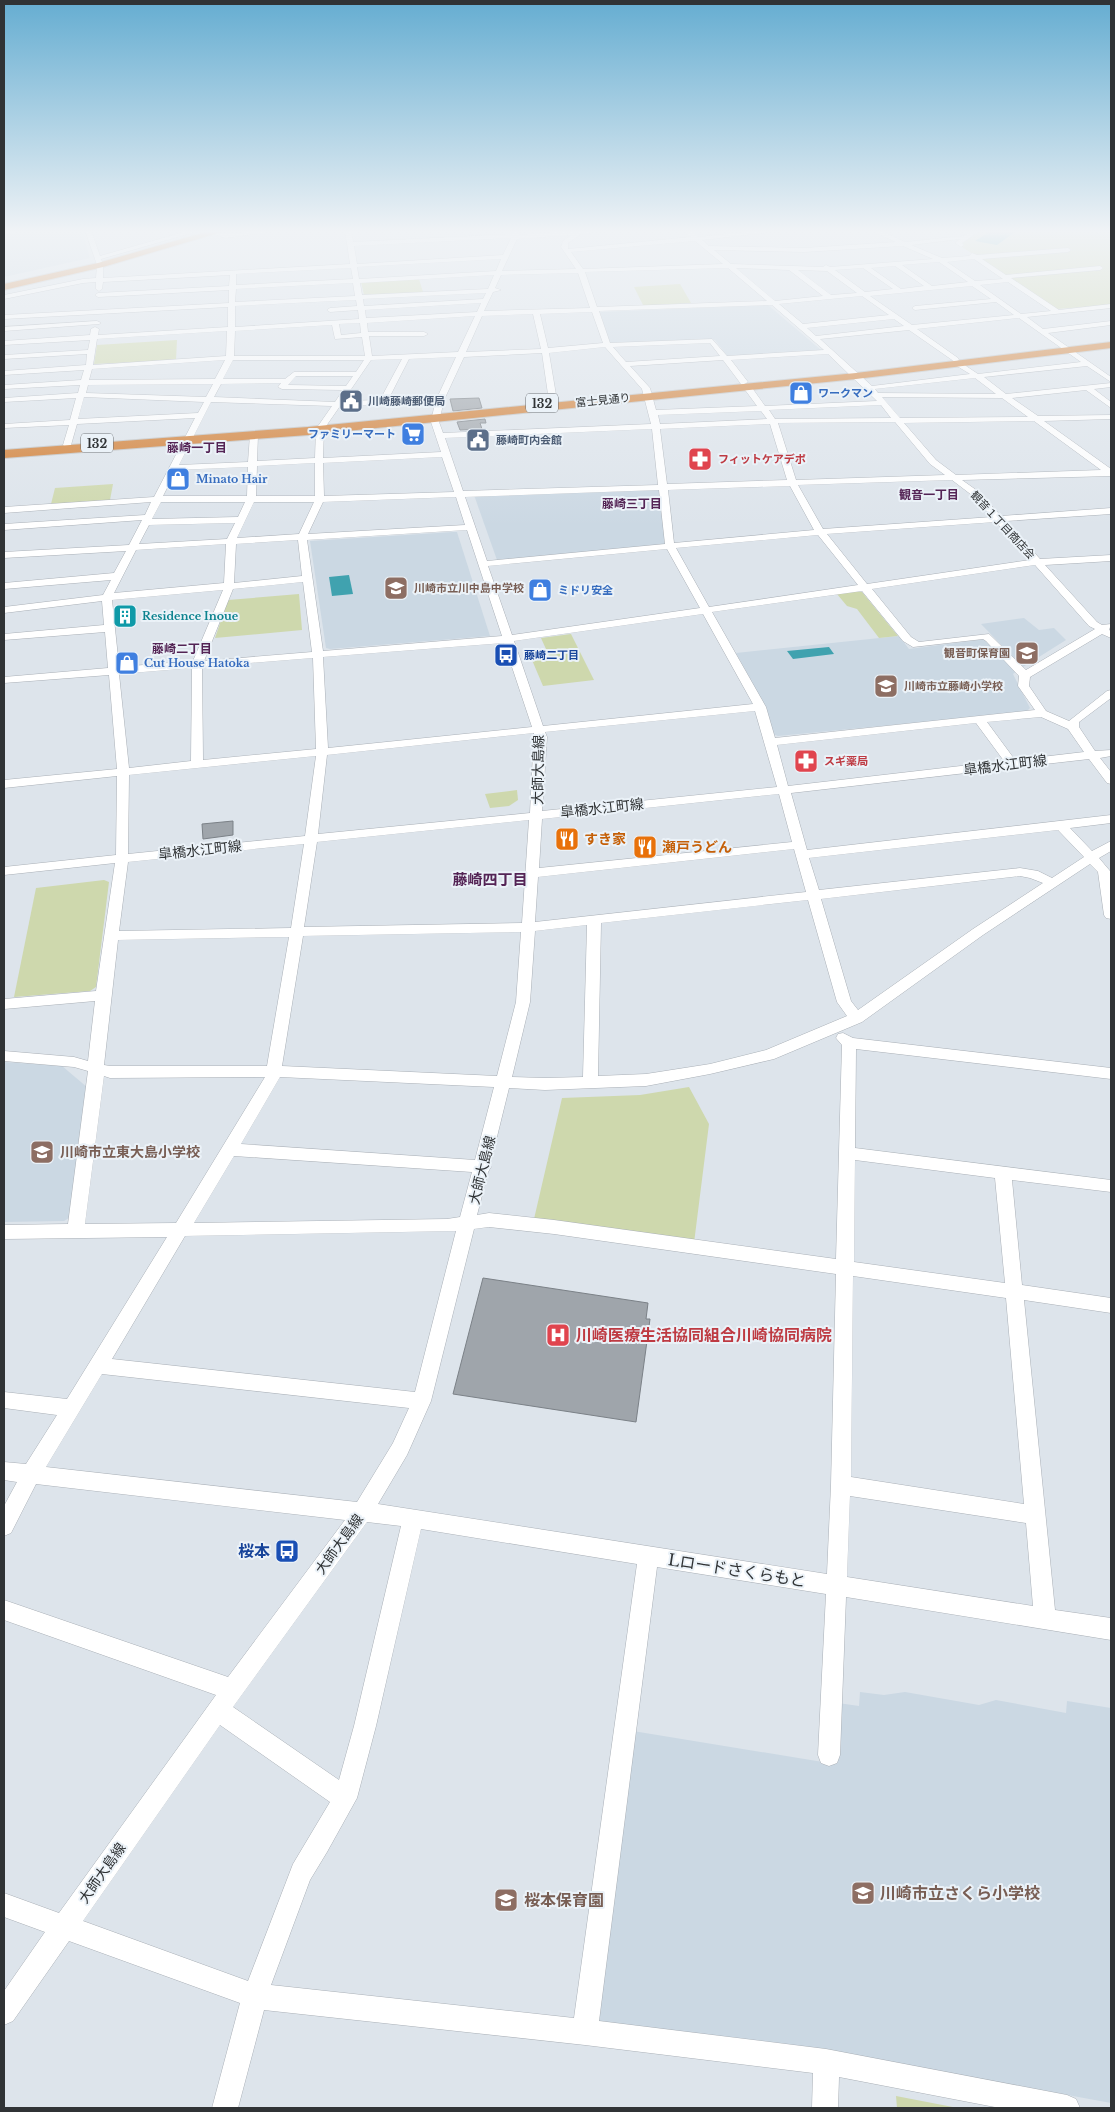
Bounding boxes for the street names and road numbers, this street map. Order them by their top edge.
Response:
street label: 富士見通り [575,390,631,410]
road number: 132 [526,393,558,412]
road number: 132 [81,433,113,452]
street label: 観音１丁目商店会 [968,488,1038,562]
street label: 大師大島線 [528,735,548,805]
street label: 皐橋水江町線 [962,751,1048,779]
street label: 皐橋水江町線 [559,795,645,821]
street label: 皐橋水江町線 [157,837,243,863]
street label: 大師大島線 [465,1134,499,1206]
street label: 大師大島線 [311,1510,367,1578]
street label: Lロードさくらもと [667,1549,807,1591]
street label: 大師大島線 [75,1839,129,1907]

